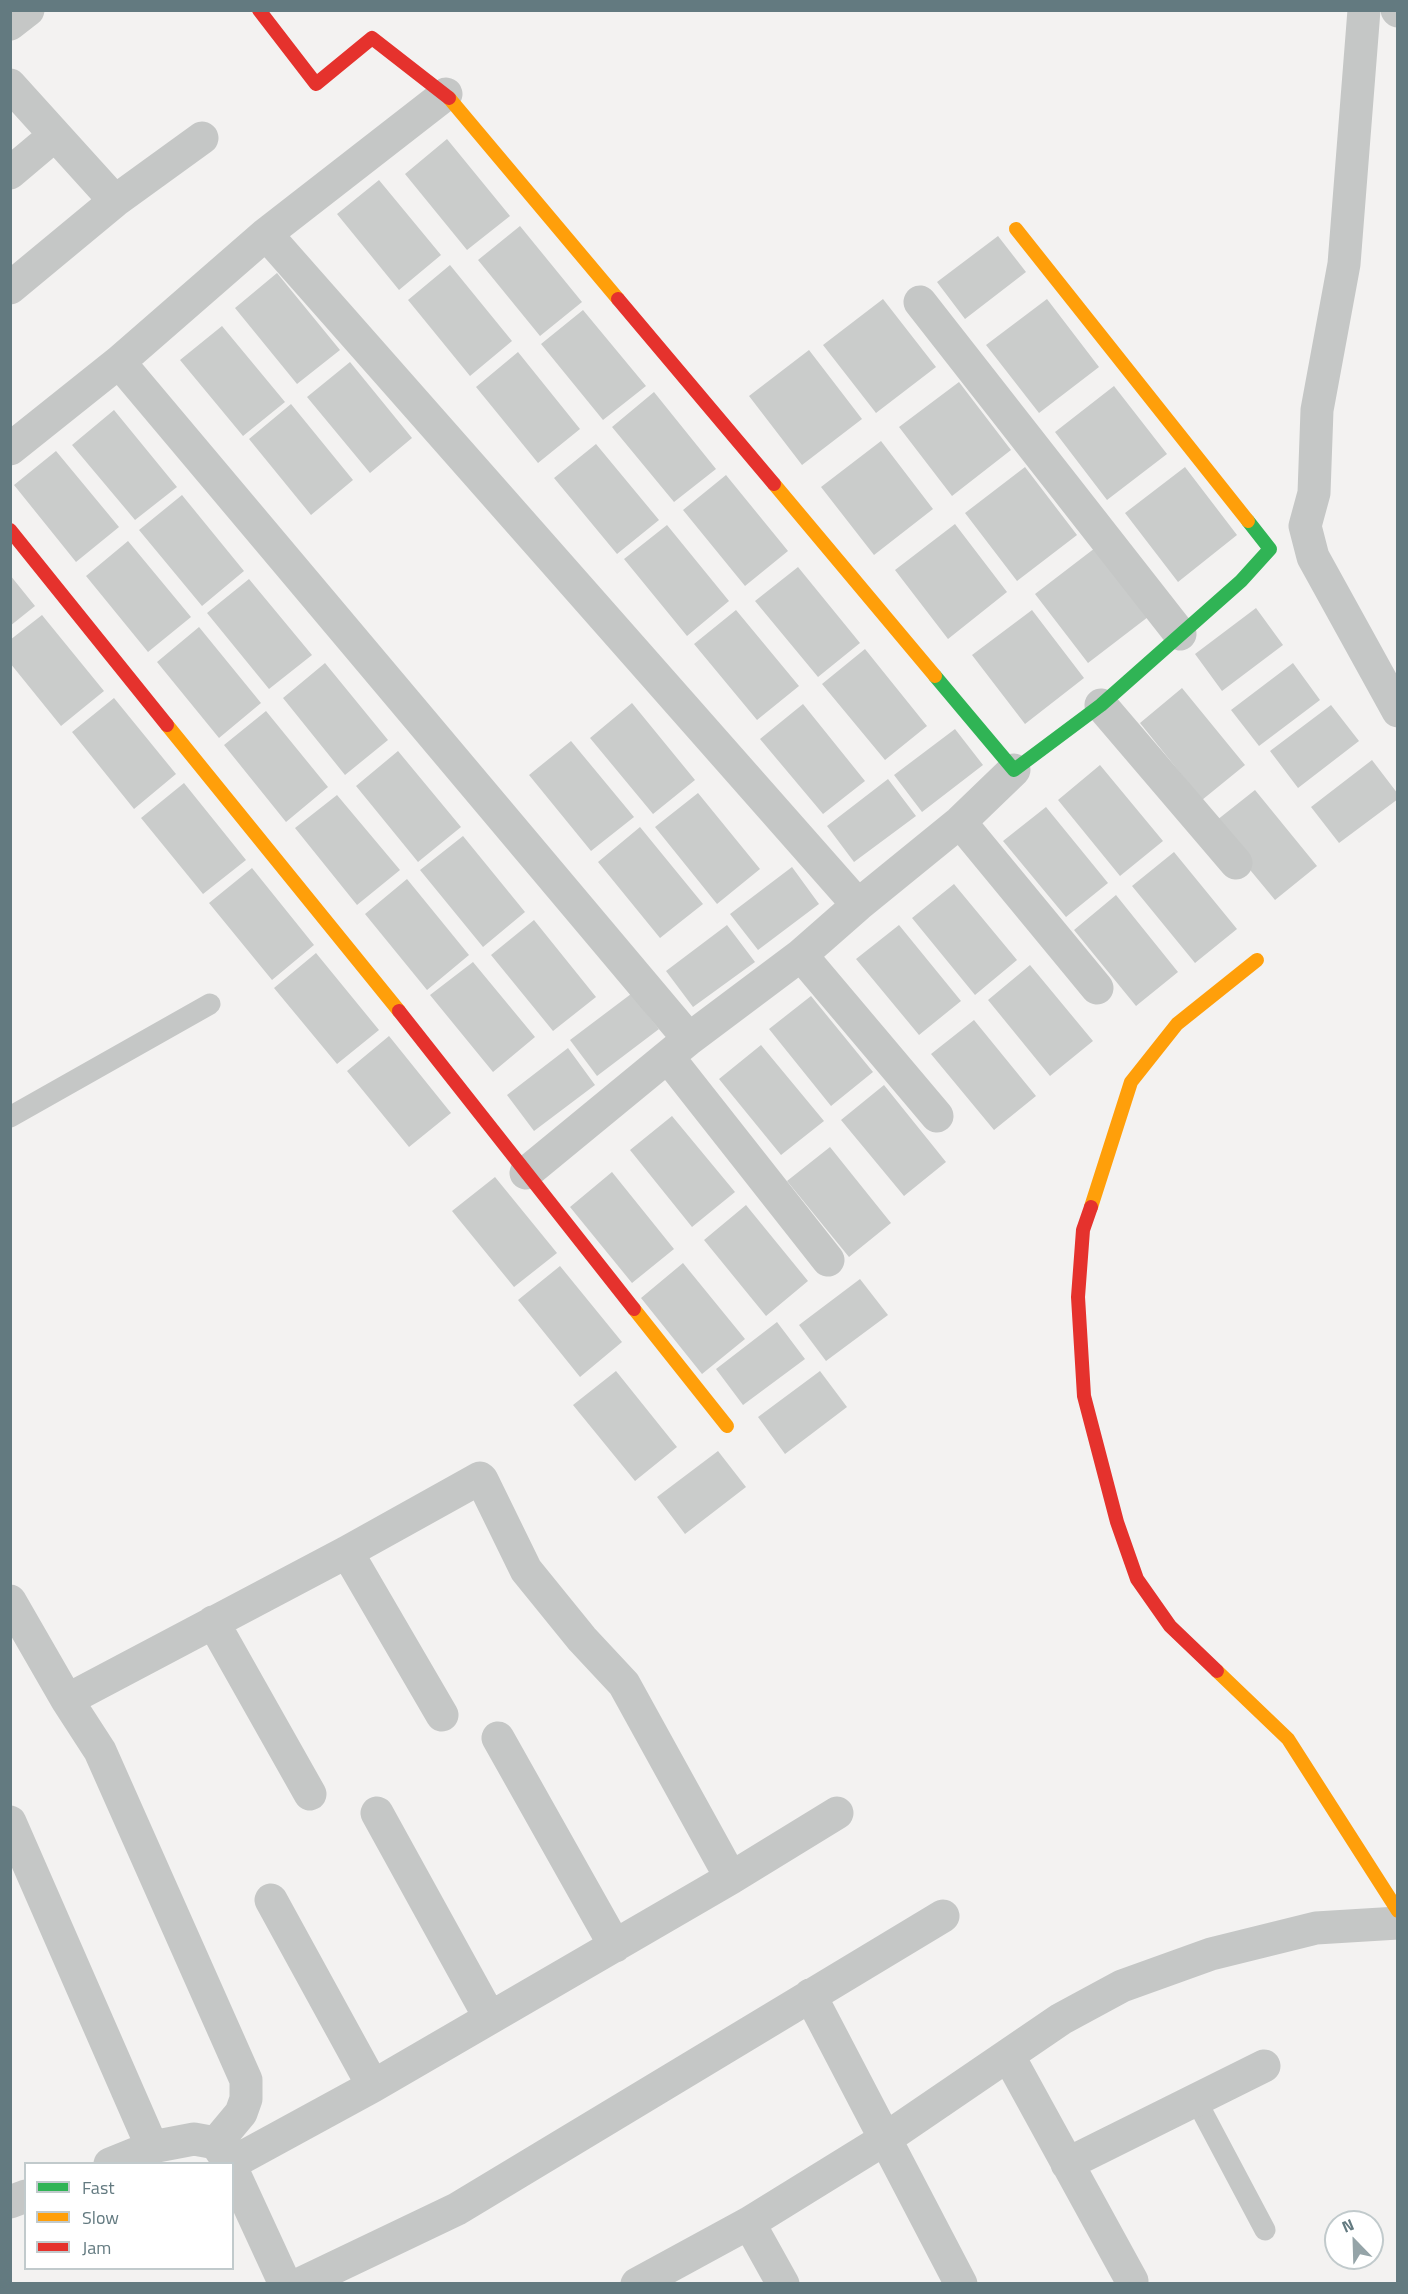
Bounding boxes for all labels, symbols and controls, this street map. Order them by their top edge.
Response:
legend [24,2162,234,2270]
text: Fast [82,2174,115,2201]
text: Slow [82,2204,119,2231]
north arrow [1324,2210,1384,2270]
text: N [1338,2212,1358,2238]
text: Jam [82,2234,111,2261]

